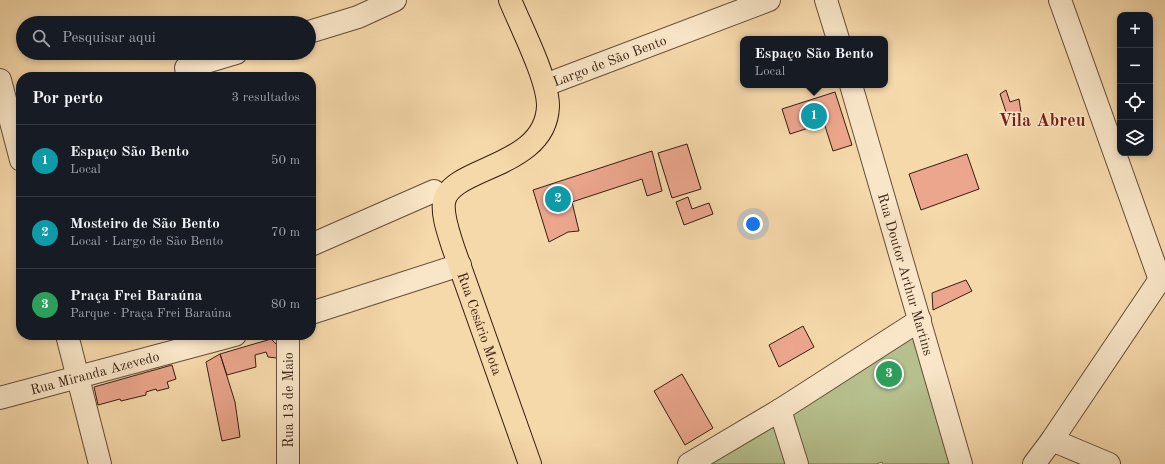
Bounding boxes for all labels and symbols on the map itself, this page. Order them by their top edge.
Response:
street label: Largo de São Bento [551,34,669,89]
pin: 1 [801,101,827,131]
district label: Vila Abreu [998,112,1086,130]
pin: 2 [545,184,571,214]
street label: Rua Doutor Arthur Martins [875,192,935,357]
your location [743,214,763,234]
street label: Rua Cesário Mota [455,271,504,377]
street label: Rua Miranda Azevedo [29,350,161,398]
street label: Rua 13 de Maio [282,352,296,448]
pin: 3 [876,359,902,389]

